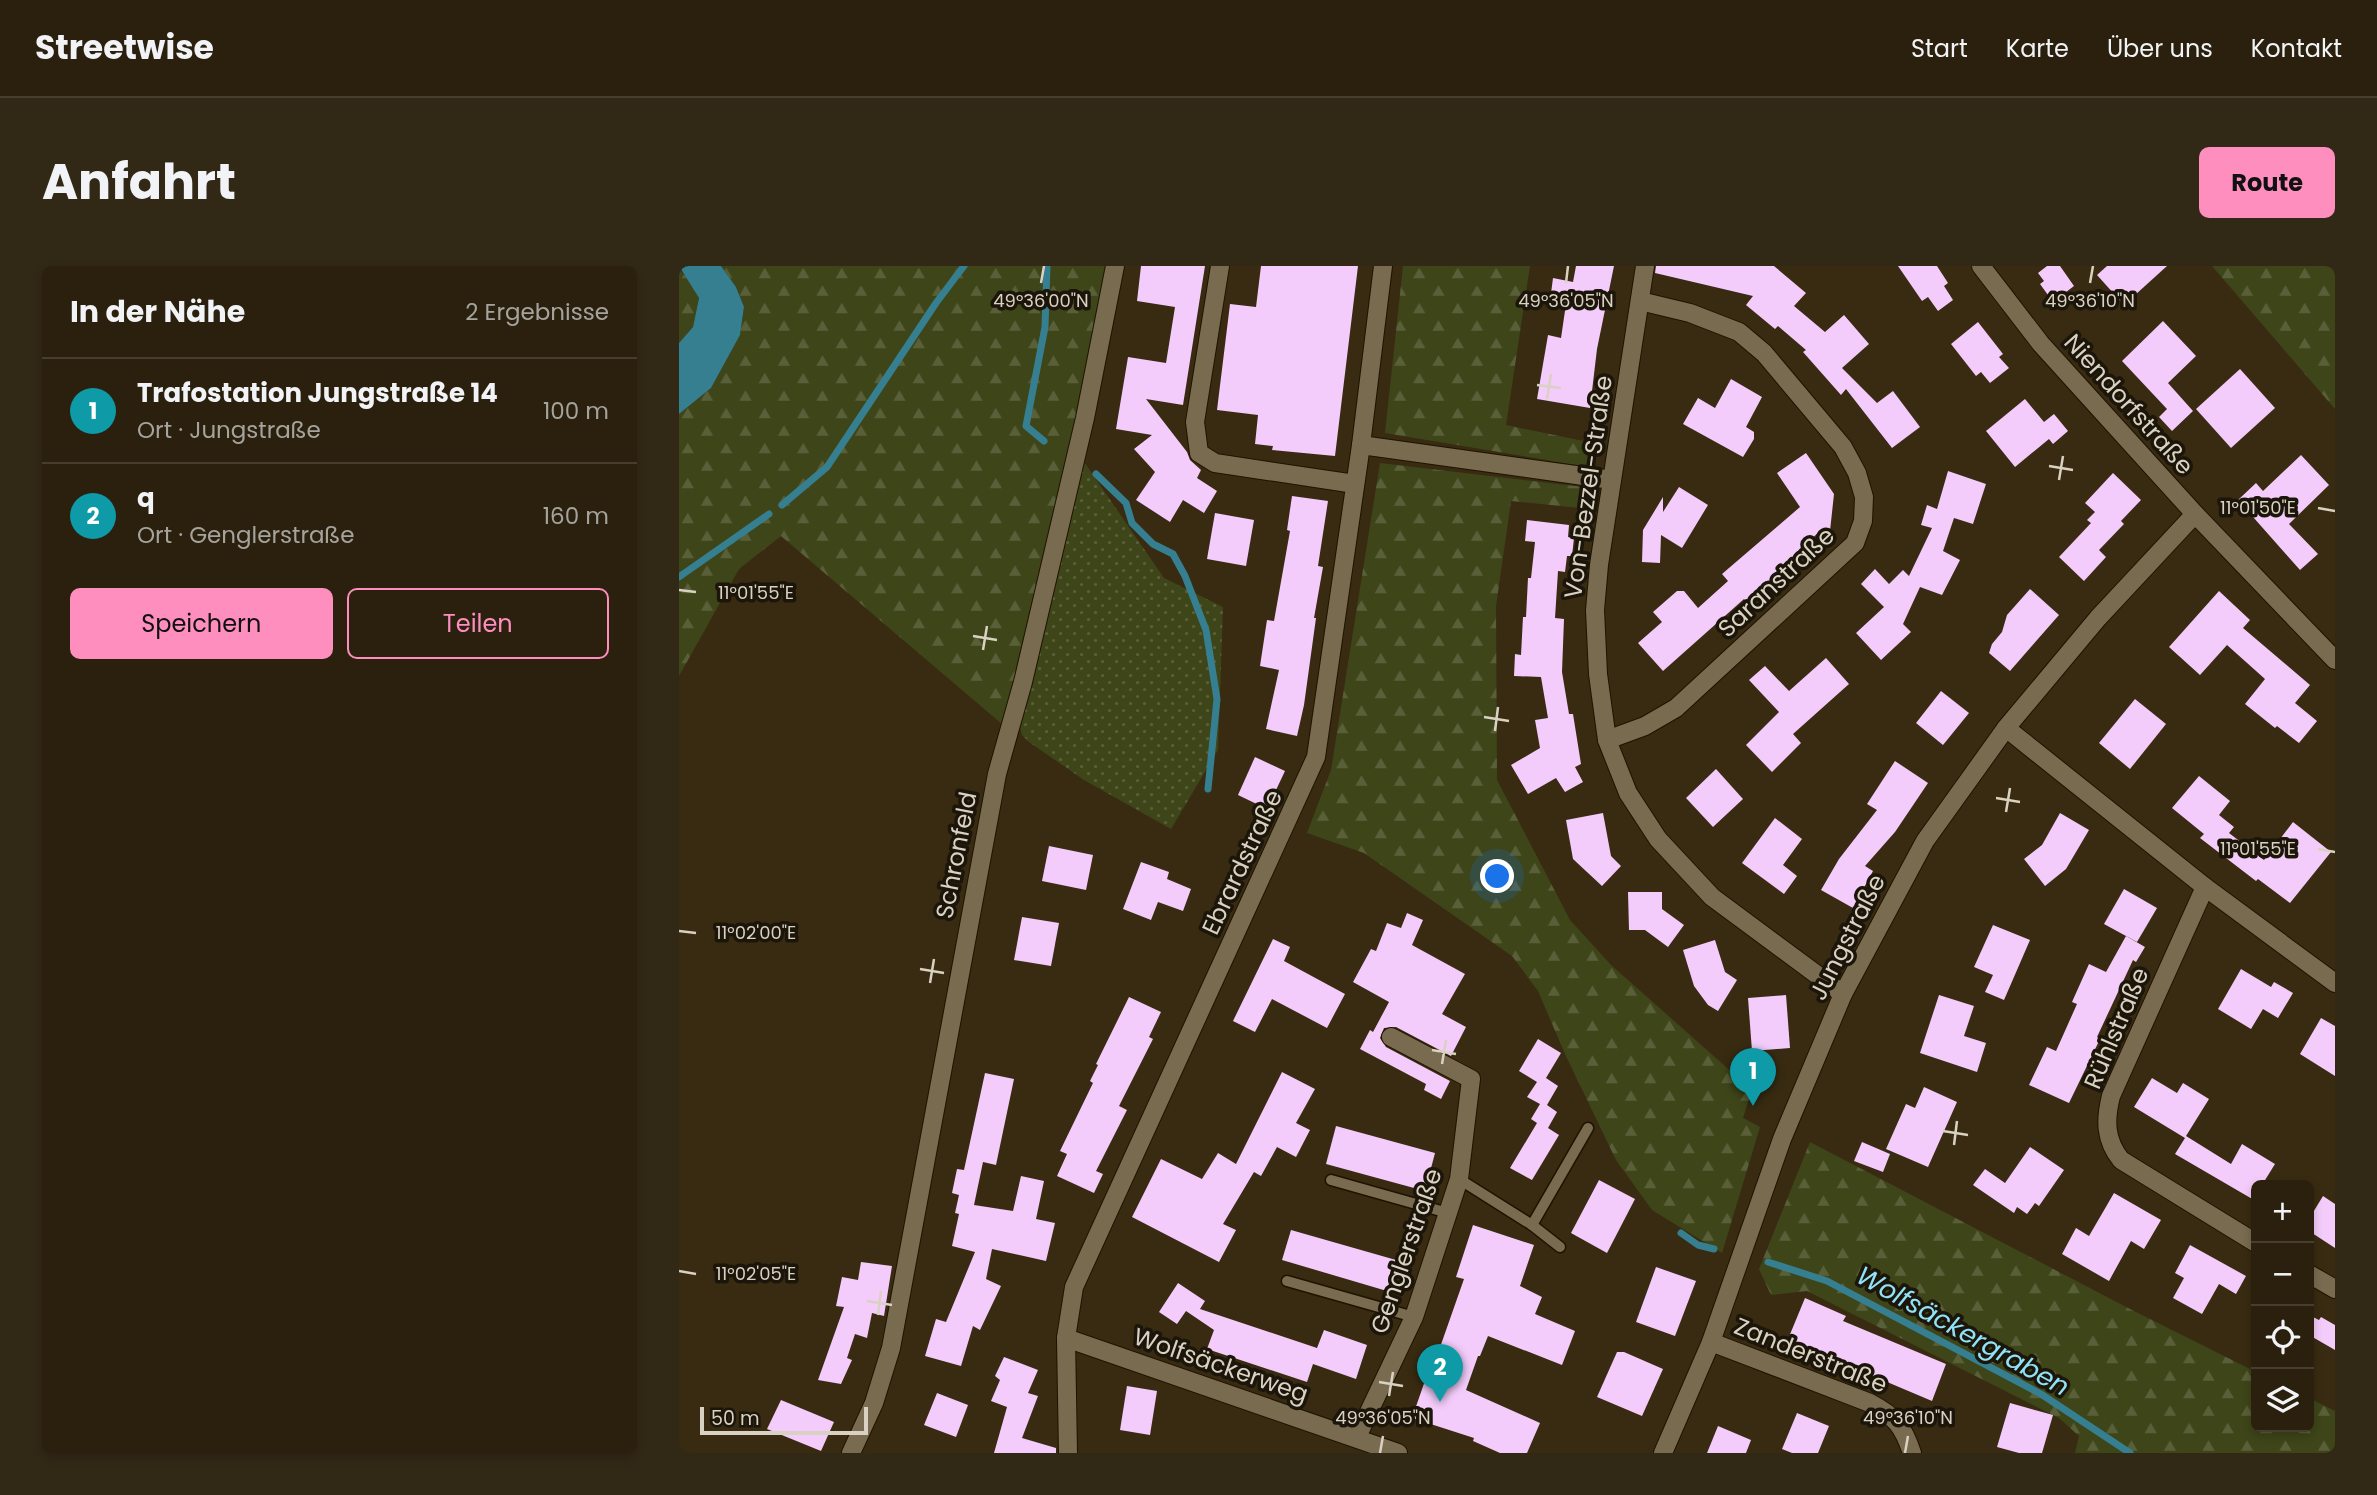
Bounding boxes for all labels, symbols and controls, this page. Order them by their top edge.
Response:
text: Streetwise [35,24,214,71]
text: Start [1911,32,1968,65]
text: Karte [2006,32,2069,65]
text: Über uns [2107,32,2213,65]
text: Kontakt [2251,32,2342,65]
button: Route [2199,147,2335,218]
text: Anfahrt [42,148,236,216]
text: 49°36'00"N [993,288,1089,313]
text: 49°36'05"N [1518,288,1614,313]
text: 49°36'10"N [2045,288,2135,313]
text: In der Nähe [70,290,245,333]
text: 2 Ergebnisse [465,296,609,328]
street label: Niendorfstraße [2057,326,2201,482]
street label: Von-Bezzel-Straße [1556,373,1620,601]
text: Trafostation Jungstraße 14 [137,375,498,411]
text: 1 [89,395,97,427]
text: 100 m [543,395,609,427]
text: Ort · Jungstraße [137,414,321,446]
text: q [137,480,155,516]
text: 11°01'50"E [2220,495,2296,520]
text: 2 [86,500,100,532]
text: 160 m [543,500,609,532]
text: Ort · Genglerstraße [137,519,355,551]
street label: Saranstraße [1710,519,1842,645]
text: 11°01'55"E [718,580,794,605]
button: Speichern [70,588,333,659]
button: Teilen [347,588,609,659]
street label: Ebrardstraße [1194,784,1290,940]
street label: Schronfeld [928,789,984,921]
text: 11°01'55"E [2220,836,2296,861]
your location [1480,859,1514,893]
street label: Jungstraße [1801,868,1893,1006]
text: 11°02'00"E [716,920,796,945]
street label: Rühlstraße [2076,962,2156,1094]
pin: 1 [1730,1048,1776,1106]
street label: Genglerstraße [1362,1164,1450,1338]
map controls [2251,1180,2314,1432]
button: + [2251,1180,2314,1243]
button: − [2251,1243,2314,1306]
water label: Wolfsäckergraben [1850,1257,2076,1405]
text: 11°02'05"E [716,1261,796,1286]
button: locate [2251,1306,2314,1369]
street label: Zanderstraße [1730,1309,1892,1401]
street label: Wolfsäckerweg [1129,1320,1313,1410]
pin: 2 [1417,1344,1463,1402]
button: layers [2251,1369,2314,1432]
scale bar [700,1404,868,1436]
text: 50 m [711,1405,760,1432]
text: 49°36'05"N [1335,1405,1431,1430]
text: 49°36'10"N [1863,1405,1953,1430]

